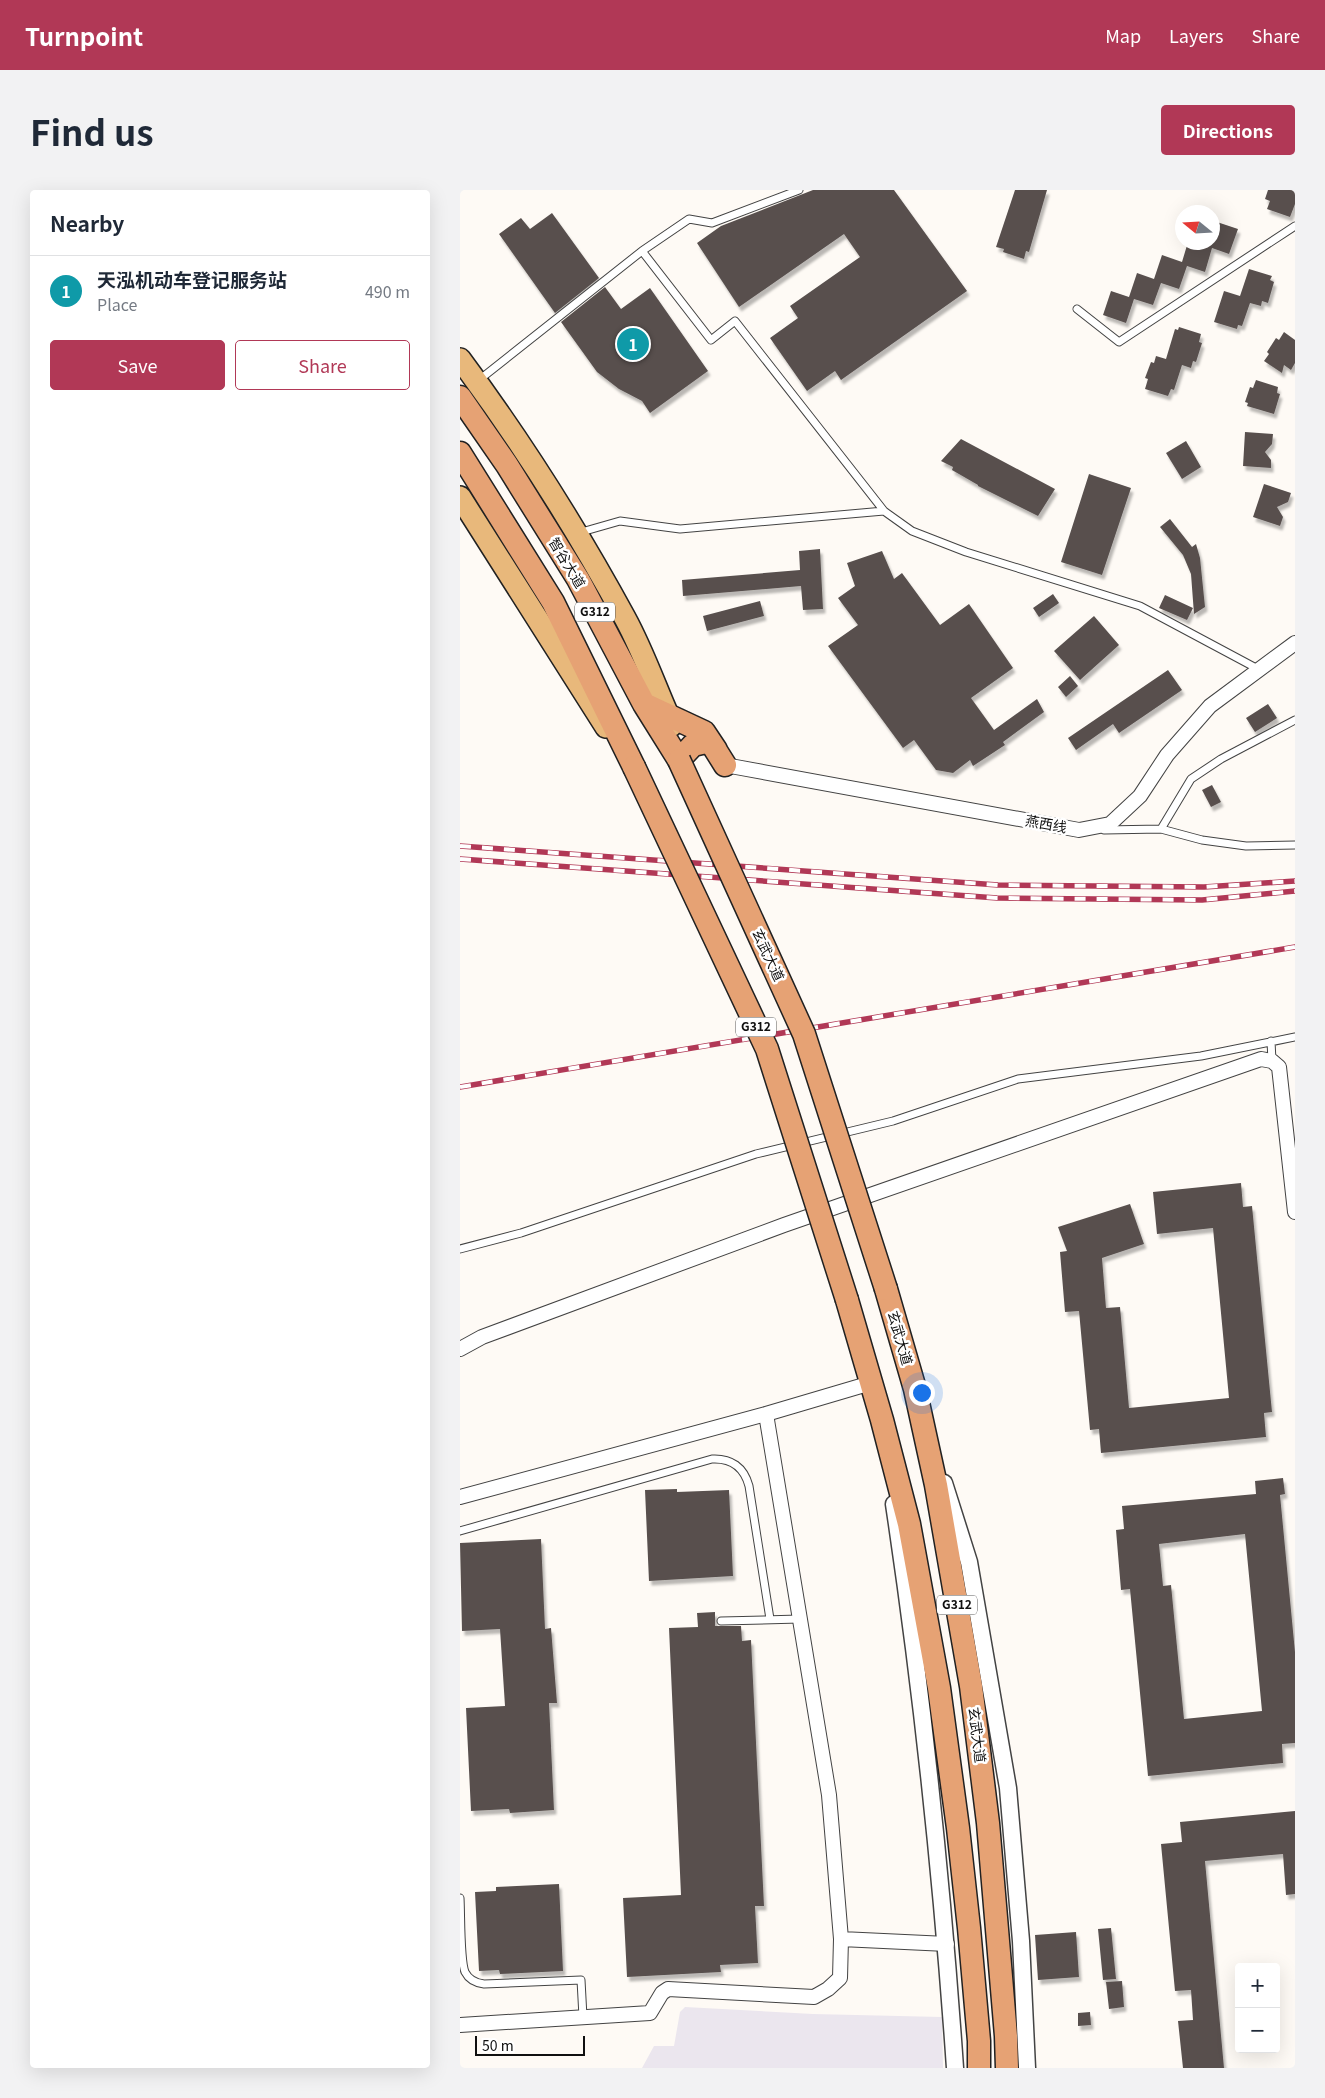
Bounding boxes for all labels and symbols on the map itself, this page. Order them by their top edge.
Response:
north arrow [1175,205,1220,250]
pin: 1 [617,325,649,363]
street label: 智谷大道 [545,533,591,592]
road number: G312 [575,602,615,622]
street label: 燕西线 [1024,810,1069,837]
street label: 玄武大道 [748,925,790,984]
road number: G312 [736,1018,776,1036]
street label: 玄武大道 [884,1308,918,1367]
your location [909,1380,935,1406]
road number: G312 [937,1596,977,1614]
street label: 玄武大道 [965,1706,991,1764]
scale bar [475,2033,585,2056]

